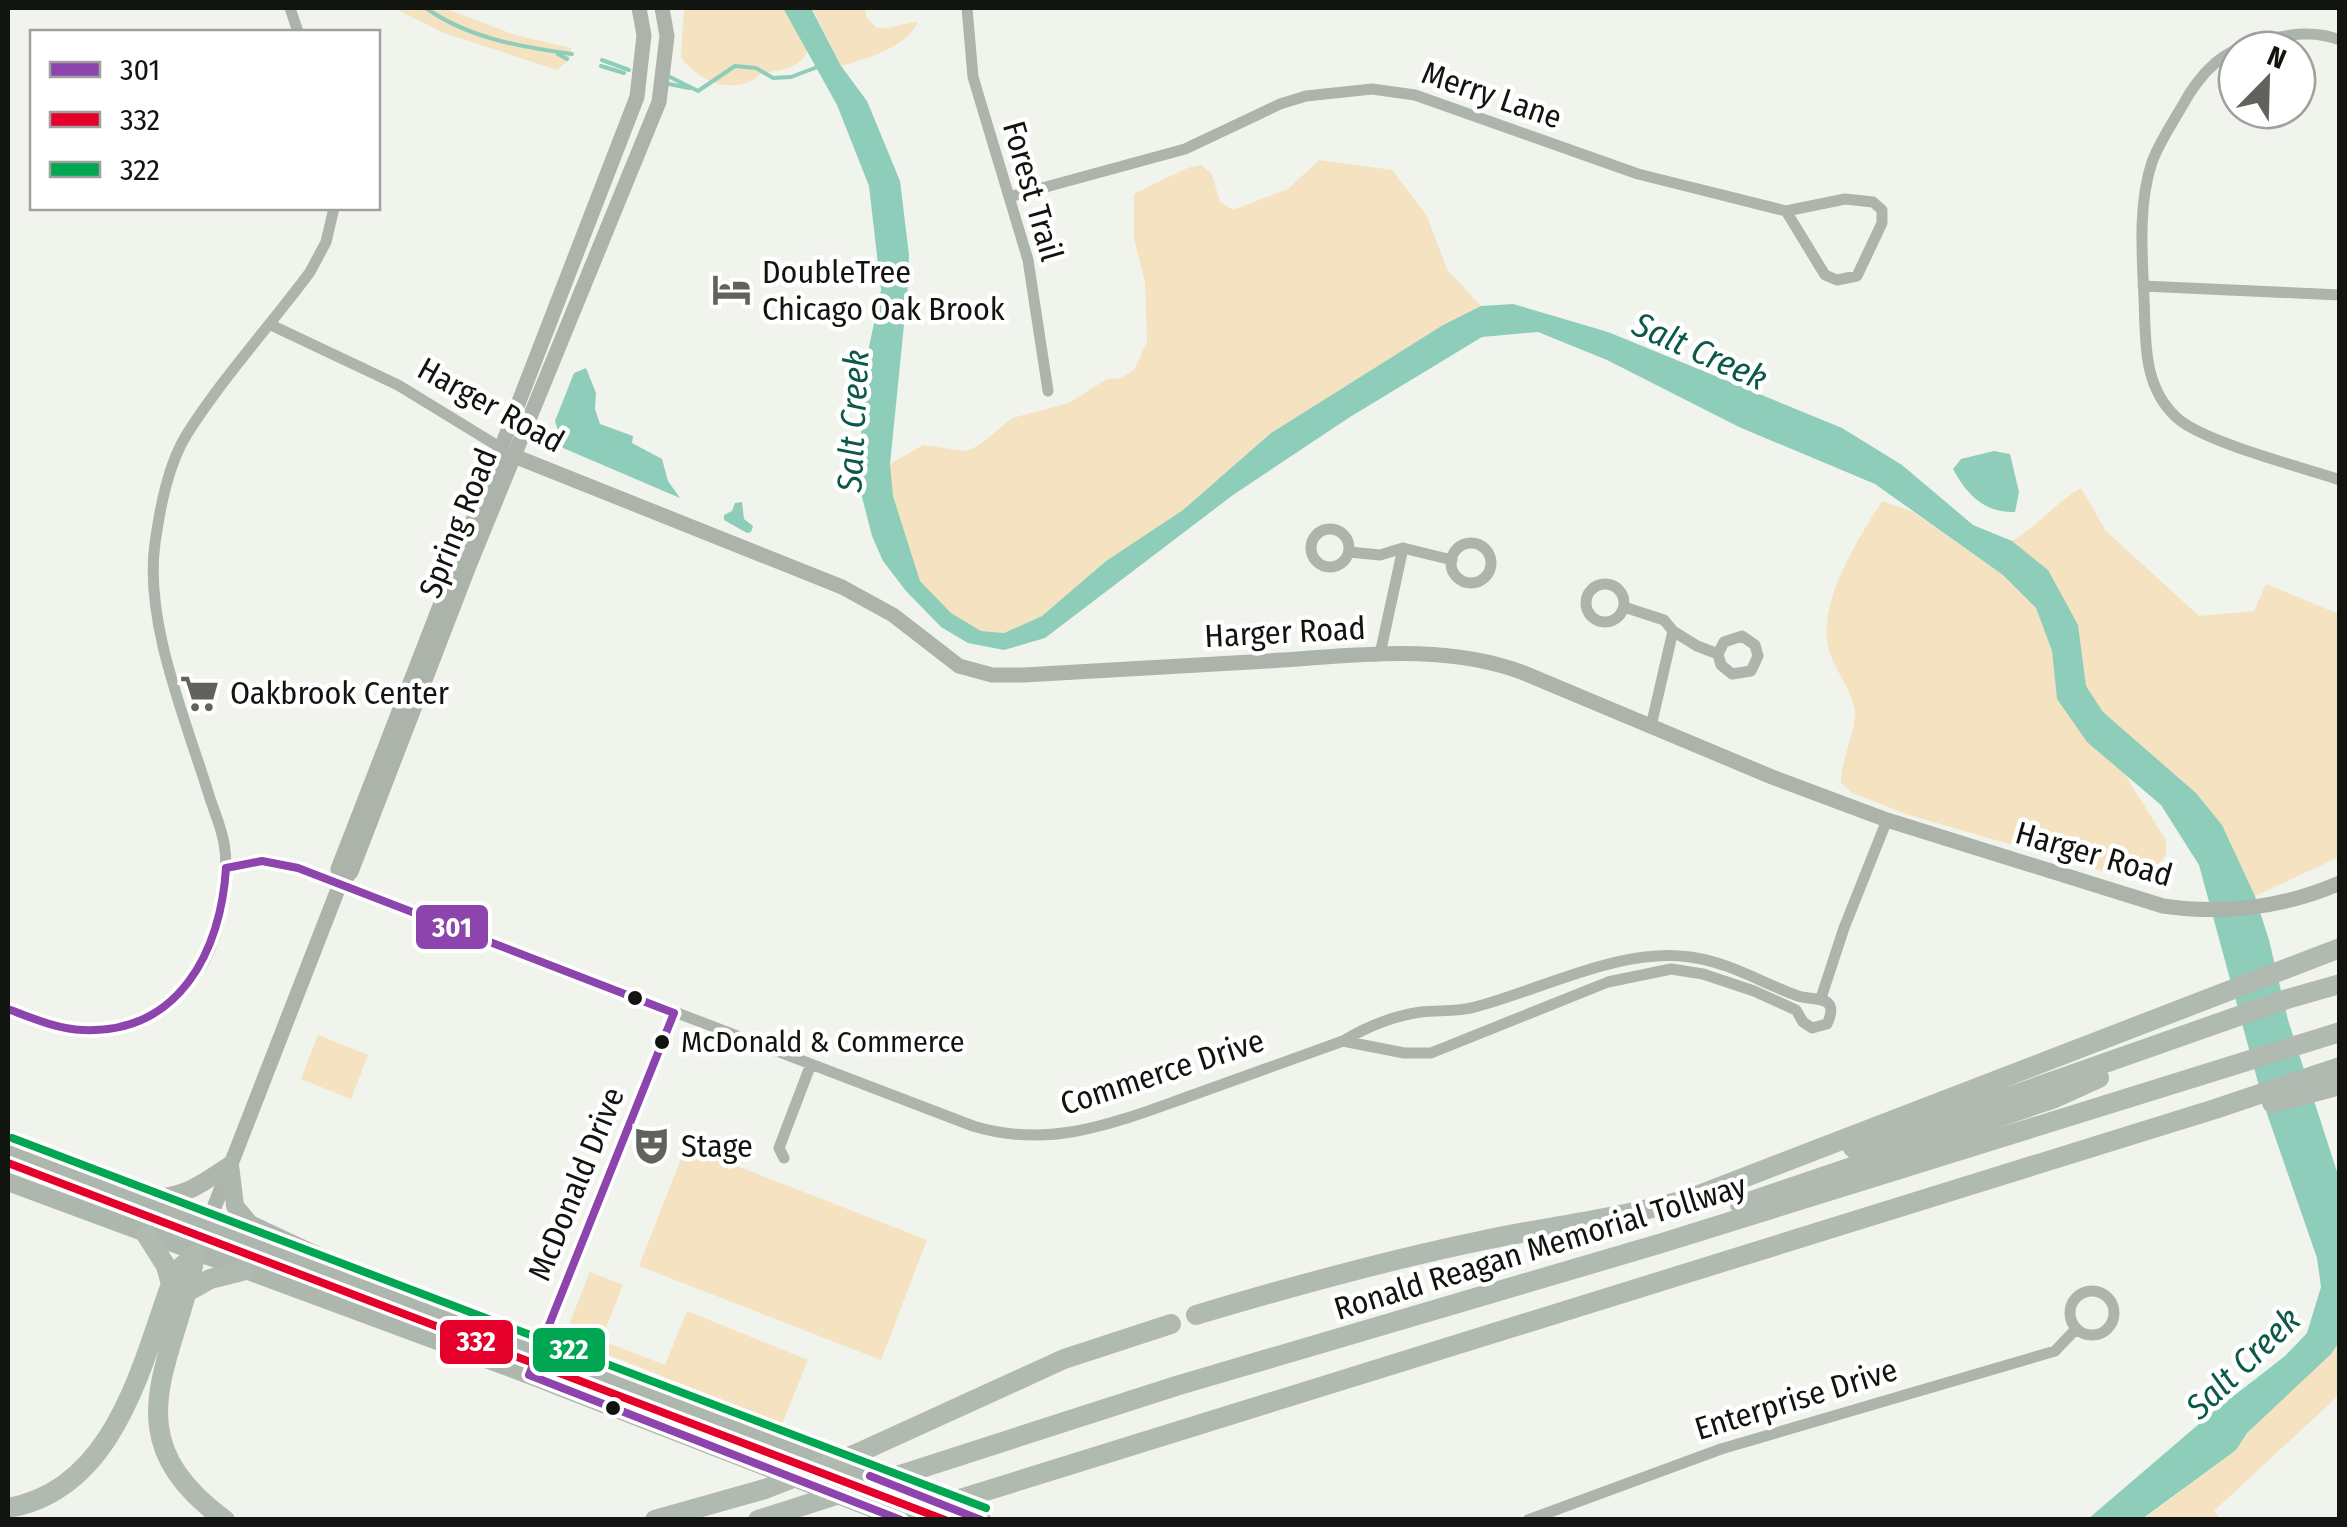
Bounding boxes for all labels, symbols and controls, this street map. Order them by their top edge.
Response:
legend [30,30,380,210]
north arrow [2217,30,2317,130]
text: N [2262,39,2291,76]
text: 301 [120,52,160,88]
street label: Merry Lane [1417,53,1567,137]
text: 332 [120,102,160,138]
street label: Forest Trail [995,117,1071,265]
text: 322 [120,152,160,188]
place label: DoubleTree Chicago Oak Brook [762,253,1005,328]
hotel icon: DoubleTree Chicago Oak Brook [711,269,753,311]
water label: Salt Creek [1625,302,1774,399]
street label: Harger Road [411,349,571,461]
water label: Salt Creek [828,349,878,494]
street label: Spring Road [411,443,505,603]
street label: Harger Road [1204,609,1366,655]
supermarket icon: Oakbrook Center [179,672,221,714]
place label: Oakbrook Center [230,674,449,712]
street label: Harger Road [2011,814,2177,894]
line badge: 301 [414,903,490,951]
text: 301 [431,911,472,944]
unlabelled marker [625,988,645,1008]
street label: Commerce Drive [1055,1021,1269,1123]
place label: McDonald & Commerce [681,1024,965,1060]
marker: McDonald & Commerce [652,1032,672,1052]
street label: McDonald Drive [520,1082,632,1286]
theatre icon: Stage [630,1125,672,1167]
place label: Stage [681,1127,753,1165]
street label: Ronald Reagan Memorial Tollway [1329,1166,1751,1328]
water label: Salt Creek [2176,1298,2309,1428]
line badge: 332 [438,1318,515,1366]
text: 332 [455,1325,496,1358]
line badge: 322 [531,1326,607,1374]
text: 322 [549,1333,589,1366]
street label: Enterprise Drive [1690,1350,1902,1448]
unlabelled marker [603,1398,623,1418]

